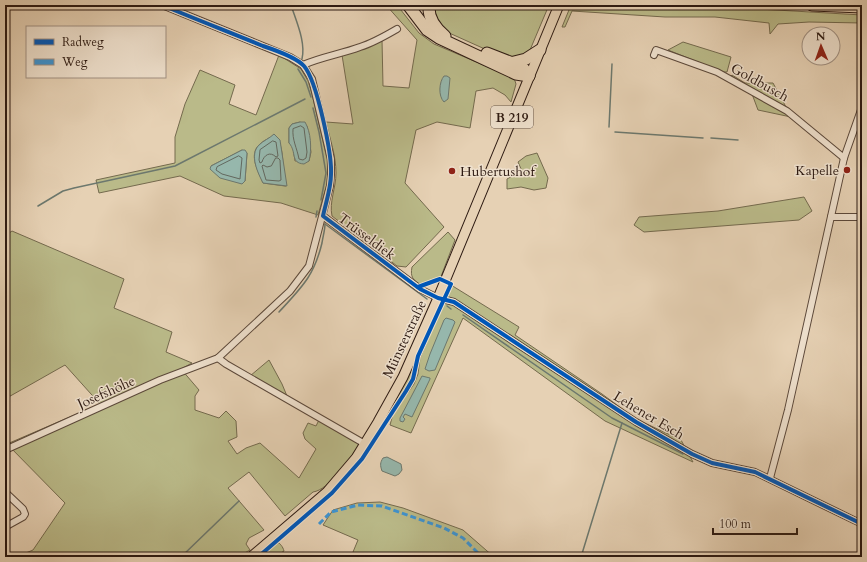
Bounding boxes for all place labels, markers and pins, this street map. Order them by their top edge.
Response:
place label: Kapelle [795,161,839,180]
place label: Hubertushof [460,162,537,181]
marker: Kapelle [842,165,852,175]
marker: Hubertushof [447,166,457,176]

